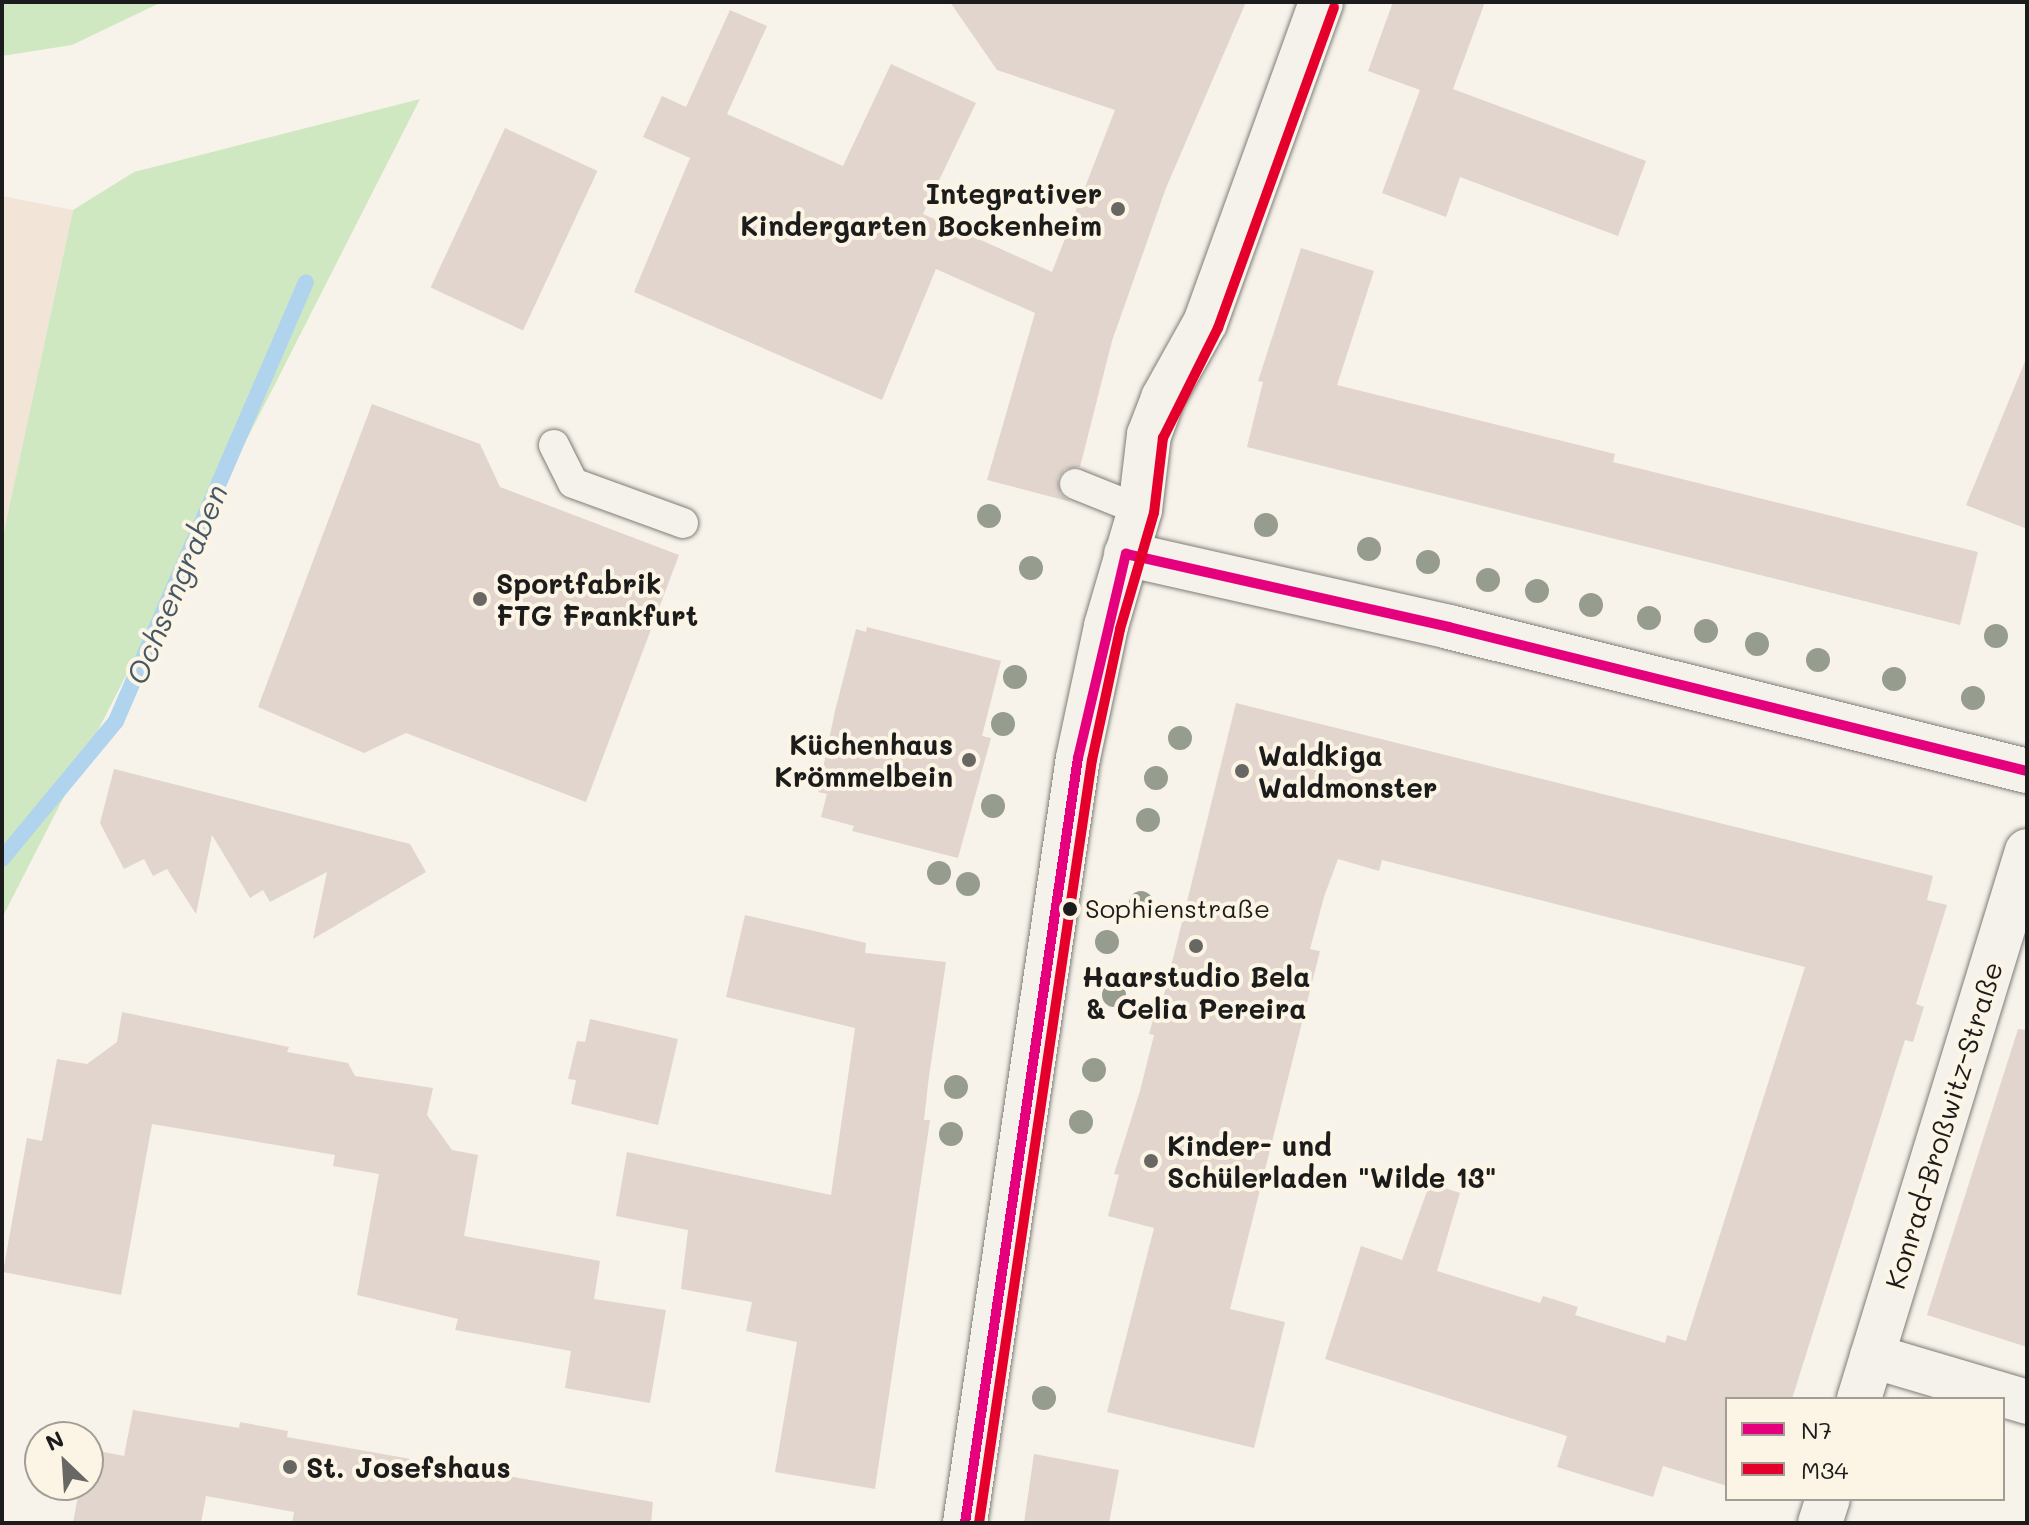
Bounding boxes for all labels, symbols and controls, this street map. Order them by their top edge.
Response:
place label: Integrativer Kindergarten Bockenheim [740,176,1102,242]
marker: Integrativer Kindergarten Bockenheim [1109,200,1127,218]
water label: Ochsengraben [118,479,234,689]
place label: Sportfabrik FTG Frankfurt [496,566,698,632]
marker: Sportfabrik FTG Frankfurt [471,590,489,608]
place label: Küchenhaus Krömmelbein [774,727,953,793]
place label: Waldkiga Waldmonster [1258,738,1437,804]
marker: Küchenhaus Krömmelbein [960,751,978,769]
marker: Waldkiga Waldmonster [1233,762,1251,780]
place label: Sophienstraße [1085,893,1270,925]
marker: Sophienstraße [1062,901,1078,917]
marker: Haarstudio Bela & Celia Pereira [1187,937,1205,955]
street label: Konrad-Broßwitz-Straße [1877,957,2009,1293]
place label: Haarstudio Bela & Celia Pereira [1082,959,1310,1025]
place label: Kinder- und Schülerladen "Wilde 13" [1167,1128,1497,1194]
marker: Kinder- und Schülerladen "Wilde 13" [1142,1152,1160,1170]
legend [1725,1397,2005,1501]
text: N7 [1801,1414,1832,1445]
north arrow [24,1421,104,1501]
text: N [41,1424,68,1457]
place label: St. Josefshaus [306,1450,511,1484]
text: M34 [1801,1454,1848,1485]
marker: St. Josefshaus [281,1458,299,1476]

